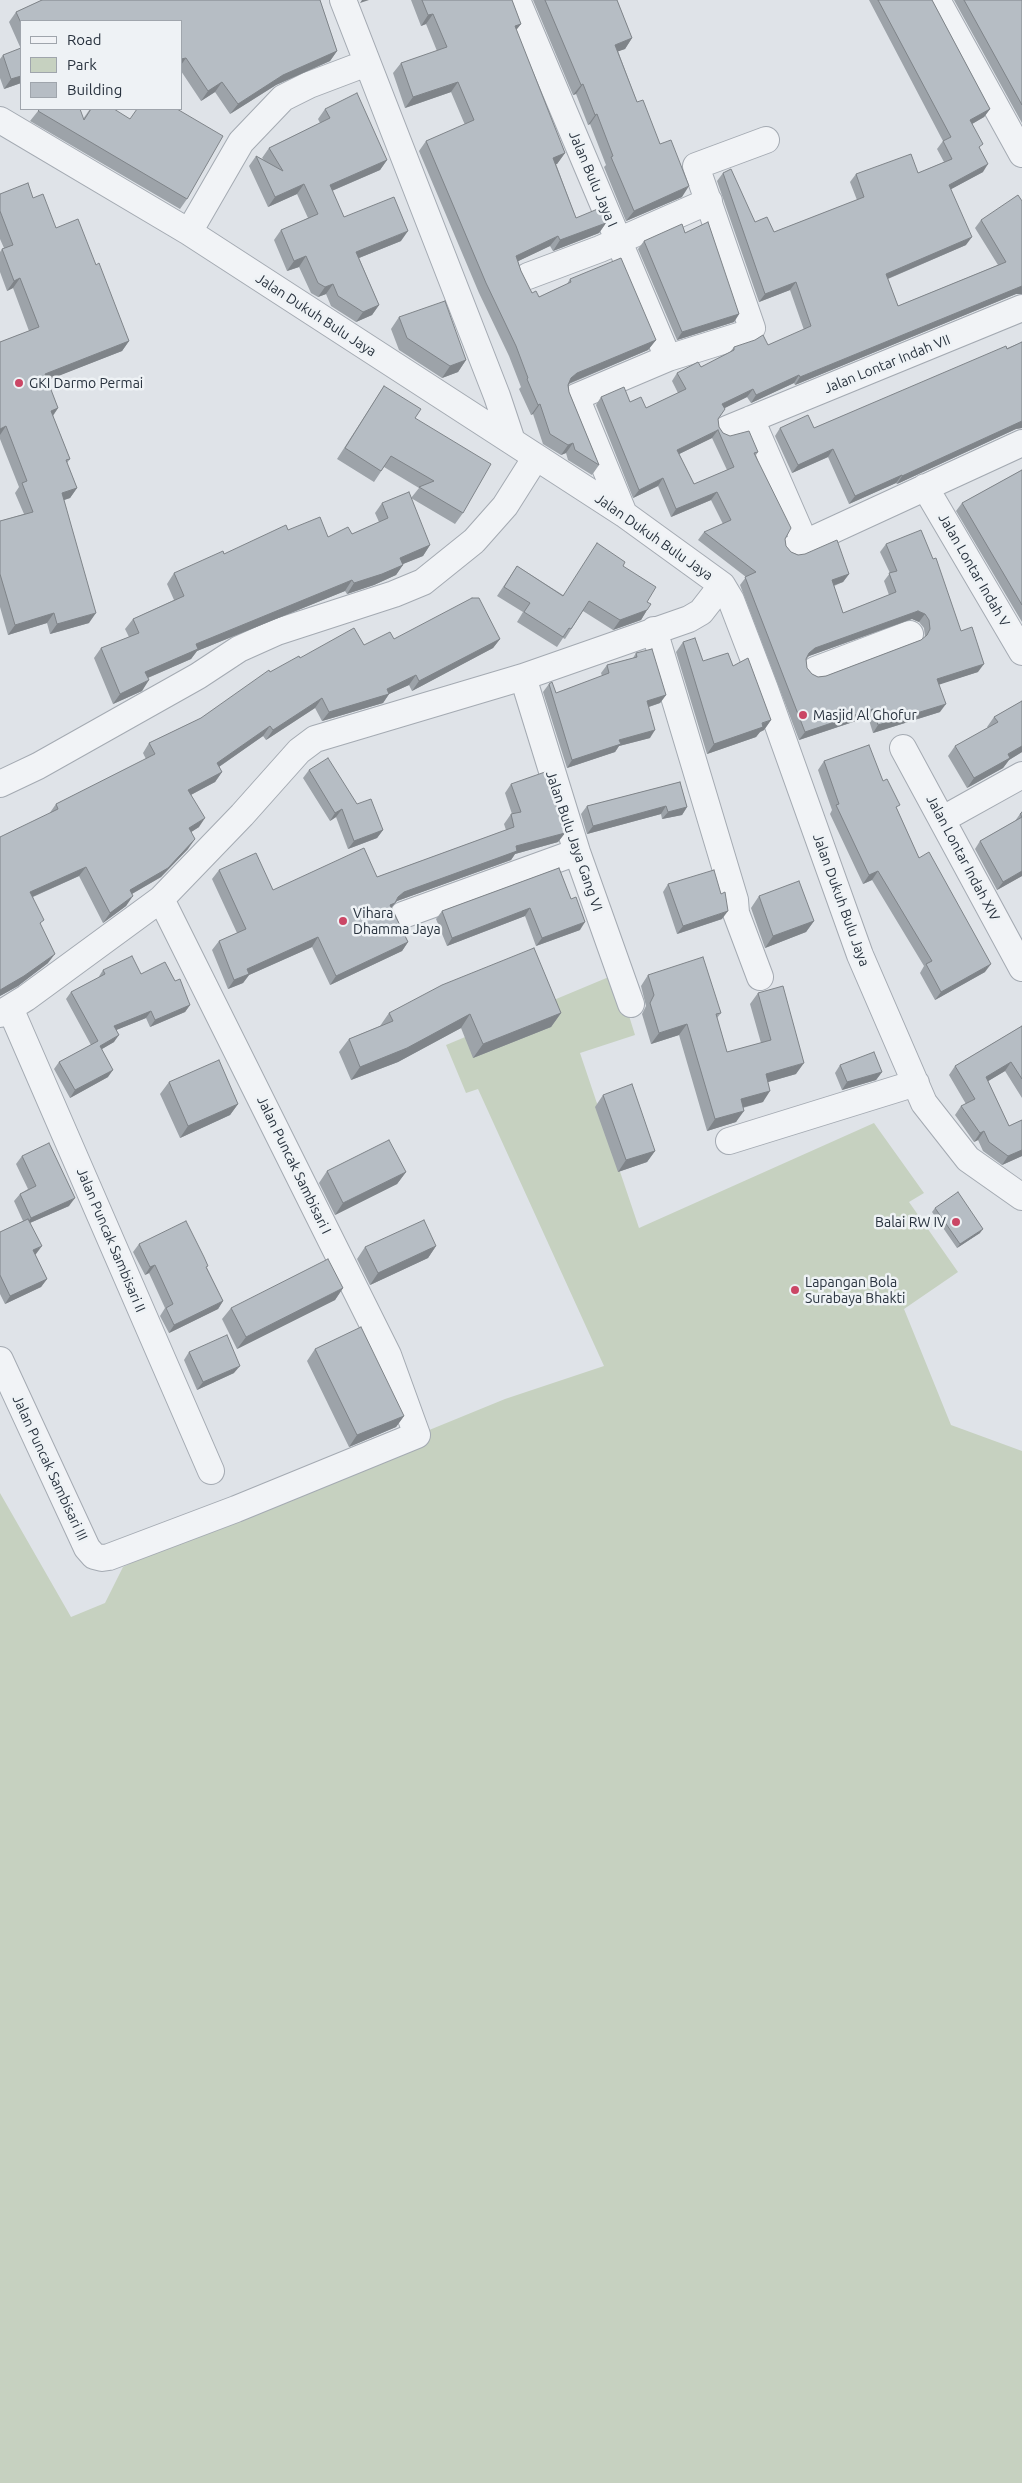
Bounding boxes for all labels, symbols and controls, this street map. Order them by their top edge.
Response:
legend [20,20,182,110]
text: Road [67,31,102,48]
text: Park [67,56,97,73]
text: Building [67,81,122,98]
street label: Jalan Bulu Jaya I [565,128,621,230]
street label: Jalan Dukuh Bulu Jaya [253,270,379,360]
street label: Jalan Lontar Indah VII [821,331,953,397]
place label: GKI Darmo Permai [29,375,143,391]
marker: GKI Darmo Permai [13,377,25,389]
street label: Jalan Dukuh Bulu Jaya [592,490,716,584]
street label: Jalan Lontar Indah V [935,510,1013,630]
place label: Masjid Al Ghofur [813,707,917,723]
marker: Masjid Al Ghofur [797,709,809,721]
street label: Jalan Bulu Jaya Gang VI [542,769,606,913]
street label: Jalan Lontar Indah XIV [923,792,1003,924]
street label: Jalan Dukuh Bulu Jaya [809,831,873,969]
place label: Vihara Dhamma Jaya [353,905,441,938]
marker: Vihara Dhamma Jaya [337,915,349,927]
street label: Jalan Puncak Sambisari I [253,1093,335,1237]
street label: Jalan Puncak Sambisari II [73,1165,149,1315]
place label: Balai RW IV [875,1214,946,1230]
marker: Balai RW IV [950,1216,962,1228]
place label: Lapangan Bola Surabaya Bhakti [805,1274,905,1306]
marker: Lapangan Bola Surabaya Bhakti [789,1284,801,1296]
street label: Jalan Puncak Sambisari III [9,1393,91,1543]

